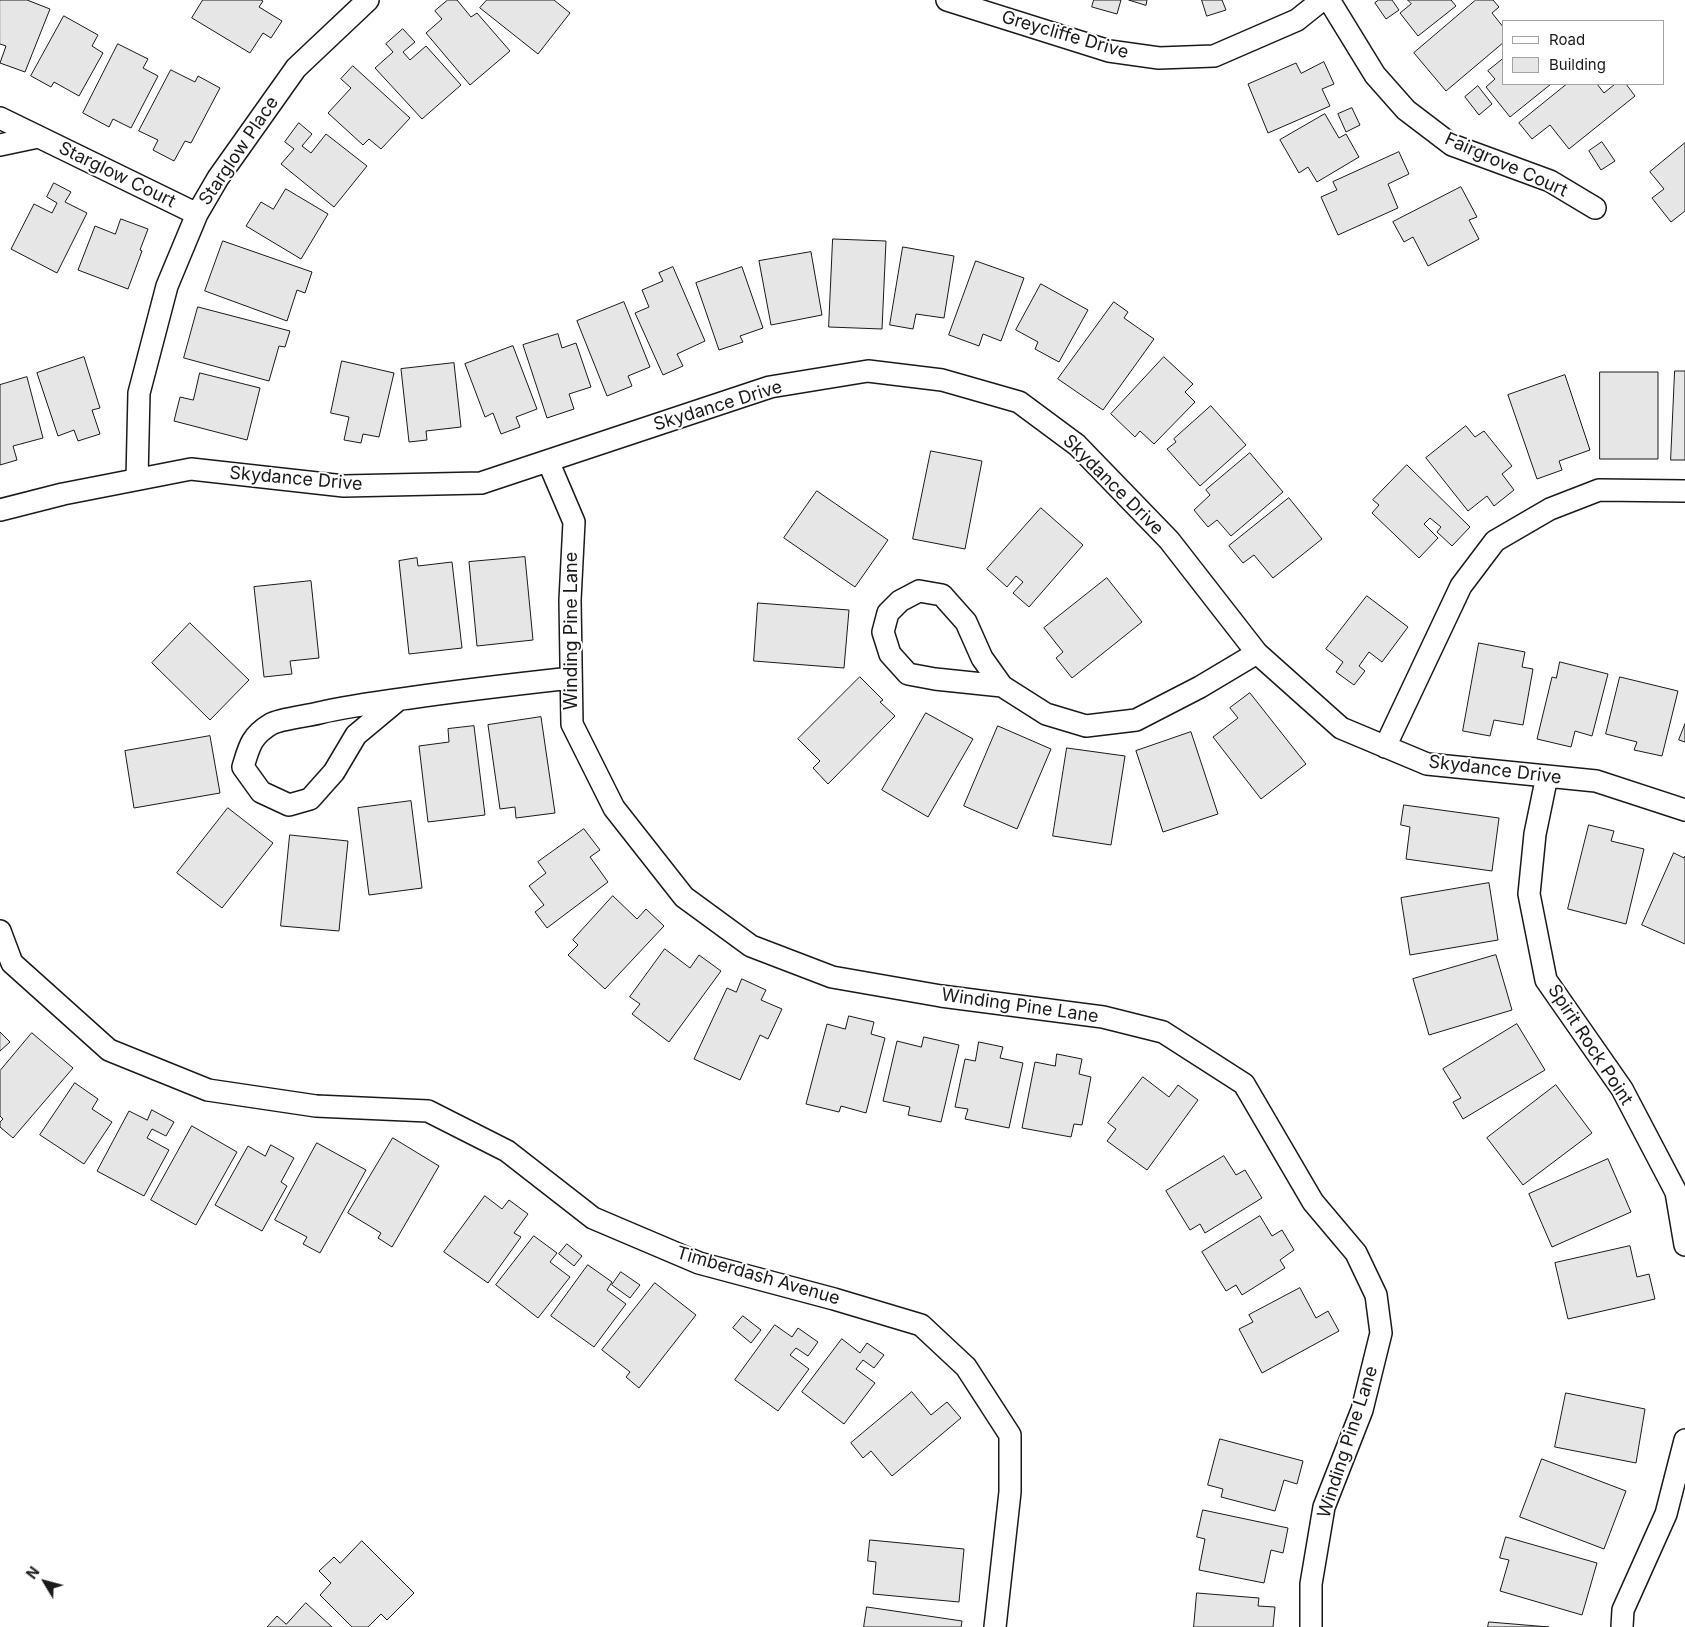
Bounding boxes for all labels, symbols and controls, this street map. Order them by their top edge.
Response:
street label: Greycliffe Drive [999,7,1131,63]
legend [1502,20,1665,85]
text: Road [1549,30,1585,49]
text: Building [1549,55,1606,74]
street label: Starglow Place [195,93,283,209]
street label: Fairgrove Court [1441,128,1571,202]
street label: Starglow Court [55,137,179,213]
street label: Skydance Drive [651,376,785,436]
street label: Skydance Drive [1058,430,1168,540]
street label: Skydance Drive [229,462,363,496]
street label: Winding Pine Lane [561,552,583,710]
street label: Skydance Drive [1427,751,1563,789]
street label: Spirit Rock Point [1543,981,1637,1109]
street label: Winding Pine Lane [940,984,1100,1028]
street label: Timberdash Avenue [674,1242,842,1310]
street label: Winding Pine Lane [1313,1363,1383,1521]
north arrow [20,1557,70,1607]
text: N [23,1563,43,1582]

